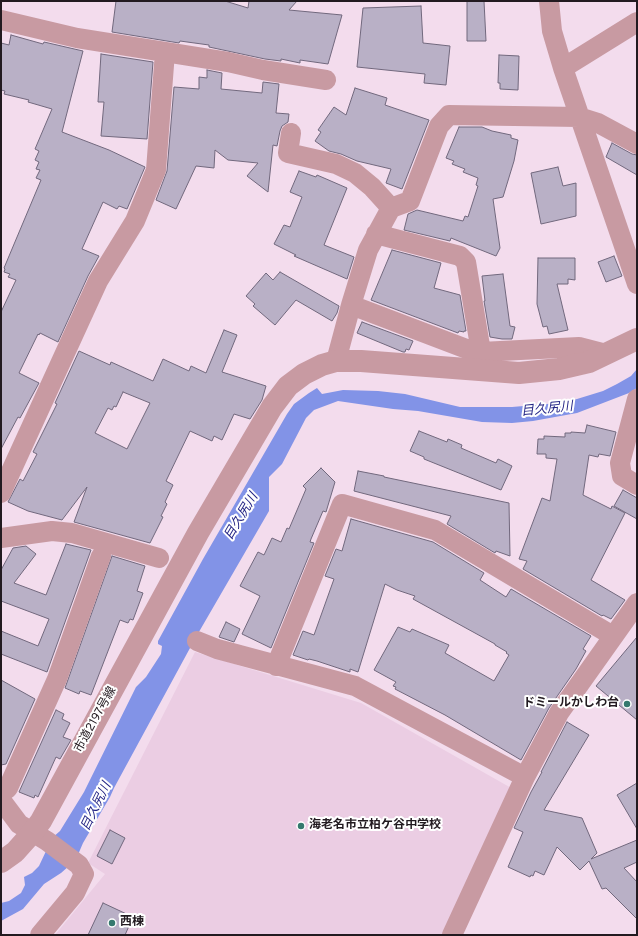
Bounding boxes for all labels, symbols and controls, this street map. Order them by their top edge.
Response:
water label: 目久尻川 [520,400,574,420]
water label: 目久尻川 [222,491,262,543]
street label: 市道2197号線 [72,685,120,755]
place label: ドミールかしわ台 [523,697,619,711]
marker: ドミールかしわ台 [622,699,632,709]
water label: 目久尻川 [79,780,115,834]
place label: 海老名市立柏ケ谷中学校 [309,819,441,833]
marker: 海老名市立柏ケ谷中学校 [296,821,306,831]
place label: 西棟 [120,916,144,930]
marker: 西棟 [107,918,117,928]

